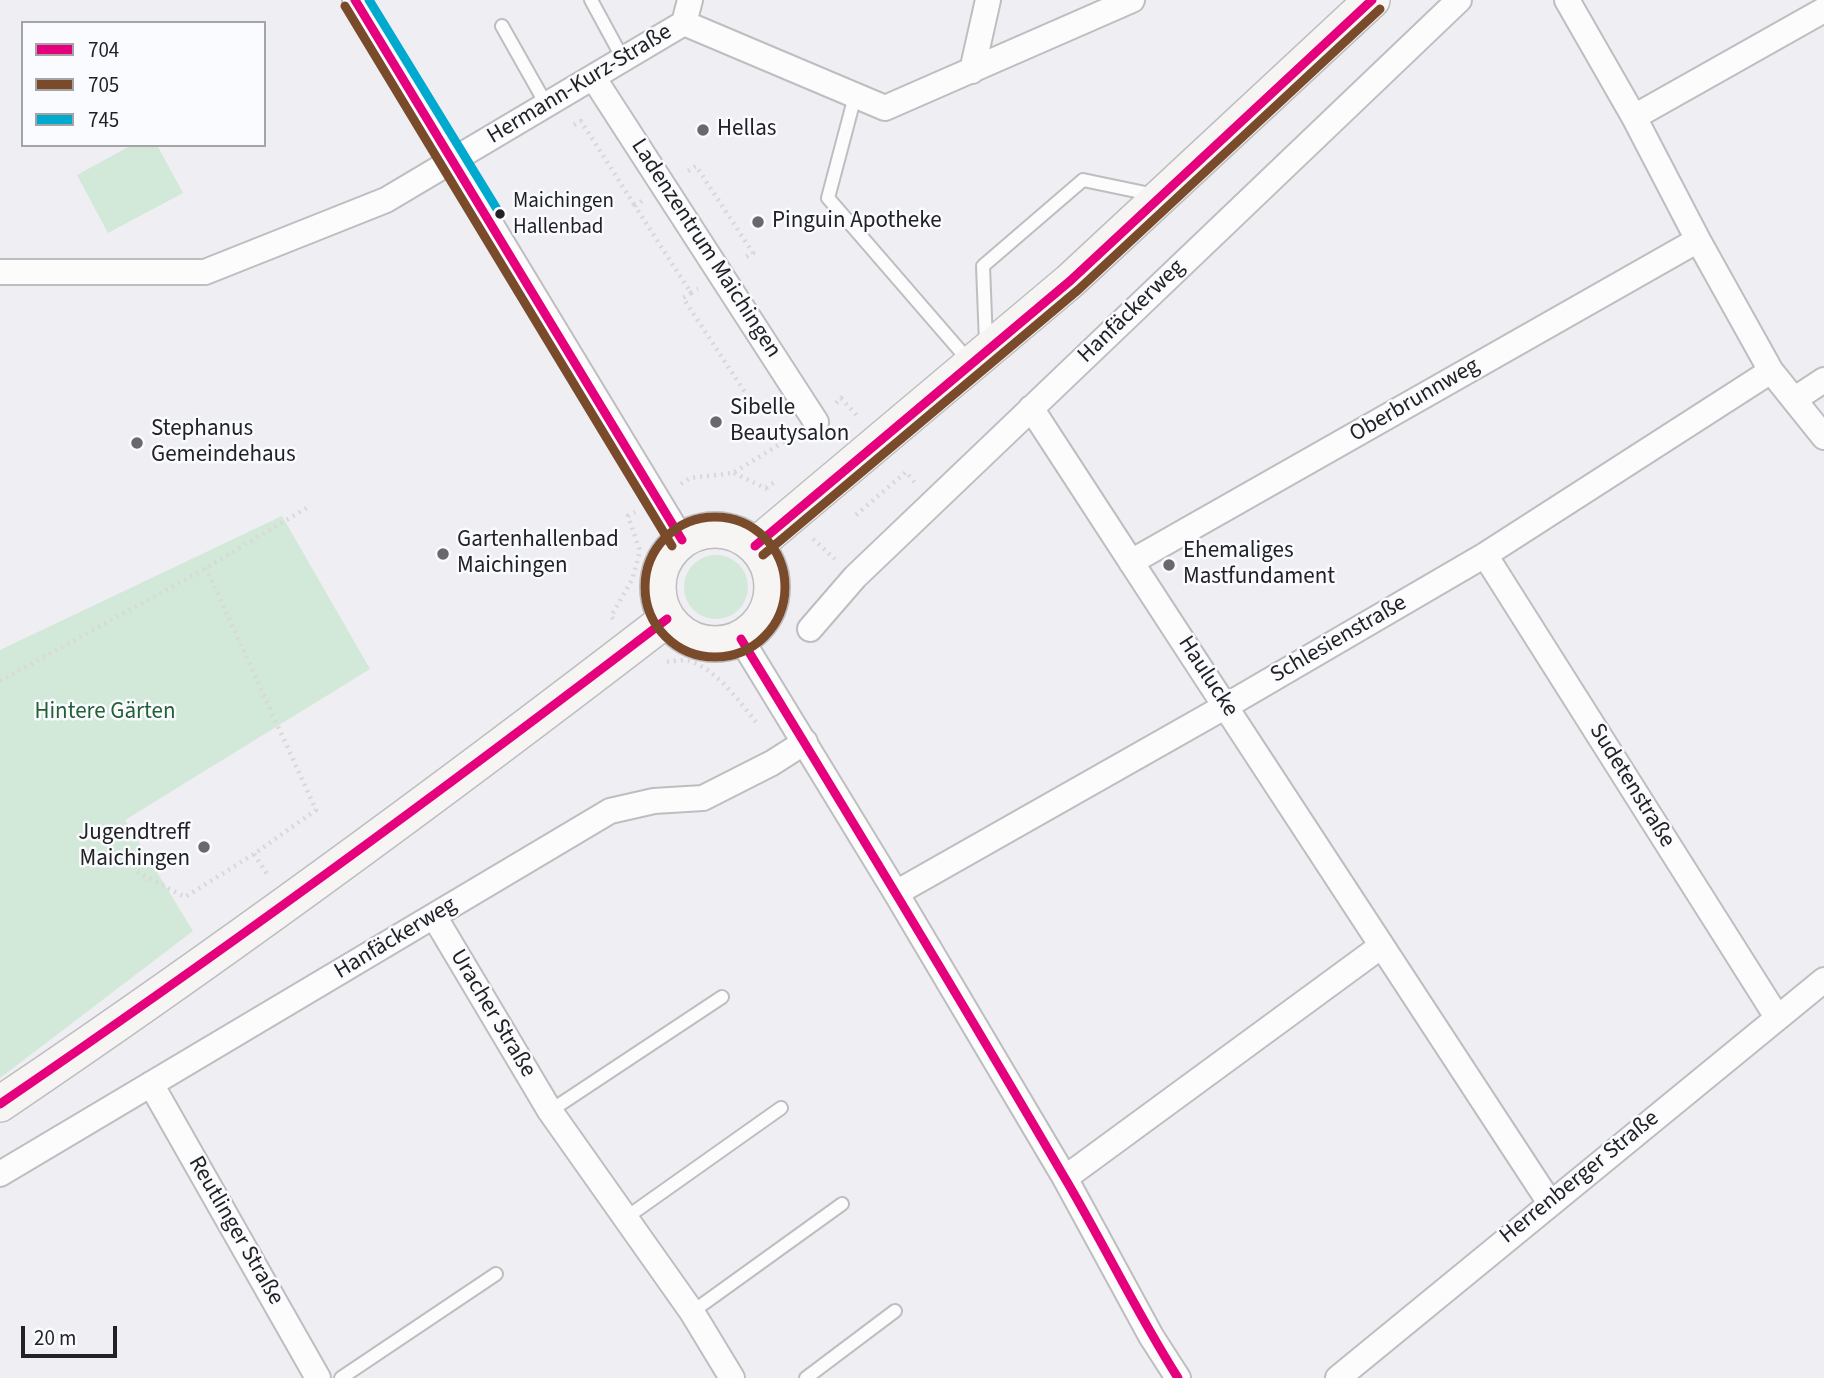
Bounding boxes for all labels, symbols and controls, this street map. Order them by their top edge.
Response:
street label: Hermann-Kurz-Straße [483,19,677,151]
legend [21,21,266,147]
text: 704 [88,35,119,65]
text: 705 [88,70,119,100]
text: 745 [88,105,119,135]
place label: Hellas [717,116,776,144]
marker: Hellas [695,122,711,138]
street label: Ladenzentrum Maichingen [624,134,786,364]
place label: Maichingen Hallenbad [513,189,614,239]
marker: Maichingen Hallenbad [493,207,507,221]
place label: Pinguin Apotheke [772,208,942,236]
marker: Pinguin Apotheke [750,214,766,230]
street label: Hanfäckerweg [1073,254,1191,370]
street label: Oberbrunnweg [1345,353,1485,449]
place label: Sibelle Beautysalon [730,395,849,449]
marker: Sibelle Beautysalon [708,414,724,430]
place label: Stephanus Gemeindehaus [151,416,296,470]
marker: Stephanus Gemeindehaus [129,435,145,451]
place label: Gartenhallenbad Maichingen [457,527,619,581]
place label: Ehemaliges Mastfundament [1183,538,1335,592]
marker: Gartenhallenbad Maichingen [435,546,451,562]
marker: Ehemaliges Mastfundament [1161,557,1177,573]
street label: Schlesienstraße [1266,590,1412,690]
street label: Haulucke [1171,632,1243,722]
park label: Hintere Gärten [34,699,176,727]
street label: Sudetenstraße [1582,719,1680,853]
place label: Jugendtreff Maichingen [78,820,190,874]
marker: Jugendtreff Maichingen [196,839,212,855]
street label: Hanfäckerweg [330,892,462,986]
street label: Uracher Straße [443,945,541,1083]
street label: Herrenberger Straße [1495,1105,1665,1251]
street label: Reutlinger Straße [181,1152,289,1310]
scale bar [24,1312,121,1356]
text: 20 m [34,1323,76,1353]

